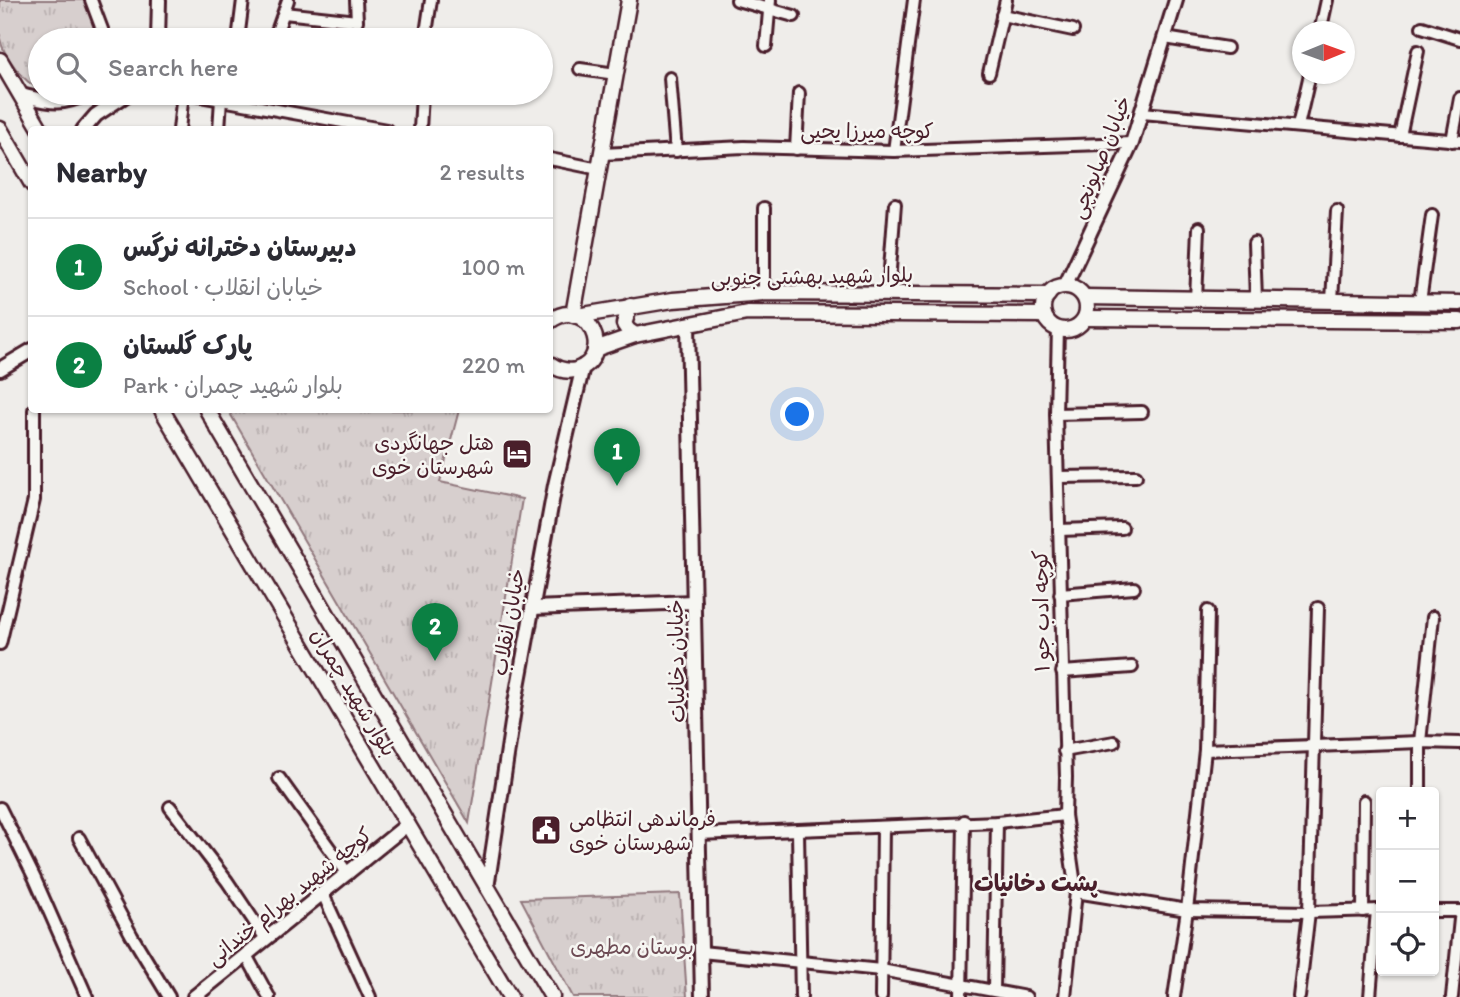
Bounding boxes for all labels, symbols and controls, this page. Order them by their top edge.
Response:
north arrow [1292,21,1355,84]
search box [28,28,553,105]
icon: search [52,48,90,86]
text: Search here [108,51,238,83]
street label: خیابان صابونچی [1064,92,1138,223]
street label: کوچه میرزا یحیی [800,118,934,145]
text: Nearby [56,153,147,190]
text: 2 results [439,158,525,186]
text: دبیرستان دخترانه نرگس [123,231,357,263]
text: 1 [74,253,84,281]
text: 100 m [461,253,525,281]
street label: بلوار شهید بهشتی جنوبی [710,262,914,292]
text: School · خیابان انقلاب [123,273,323,301]
text: پارک گلستان [123,329,252,361]
text: 2 [73,351,85,379]
text: 220 m [462,351,525,379]
text: Park · بلوار شهید چمران [123,371,343,399]
your location [780,397,814,431]
pin: 1 [594,428,640,486]
place label: هتل جهانگردی شهرستان خوی [372,430,494,480]
hotel icon: هتل جهانگردی شهرستان خوی [500,437,534,471]
street label: کوچه ادب جو ۱ [1027,550,1056,672]
street label: خیابان انقلاب [486,566,531,678]
street label: خیابان دخانیات [662,599,691,723]
pin: 2 [412,603,458,661]
street label: بلوار شهید چمران [305,623,402,761]
map controls [1376,787,1439,976]
button: + [1376,787,1439,850]
place label: فرماندهی انتظامی شهرستان خوی [569,806,716,856]
public building icon: فرماندهی انتظامی شهرستان خوی [529,813,563,847]
street label: کوچه شهید بهرام خندانی [201,821,379,974]
button: − [1376,850,1439,913]
district label: پشت دخانیات [974,869,1098,898]
button: locate [1376,913,1439,976]
park label: بوستان مطهری [570,934,694,960]

